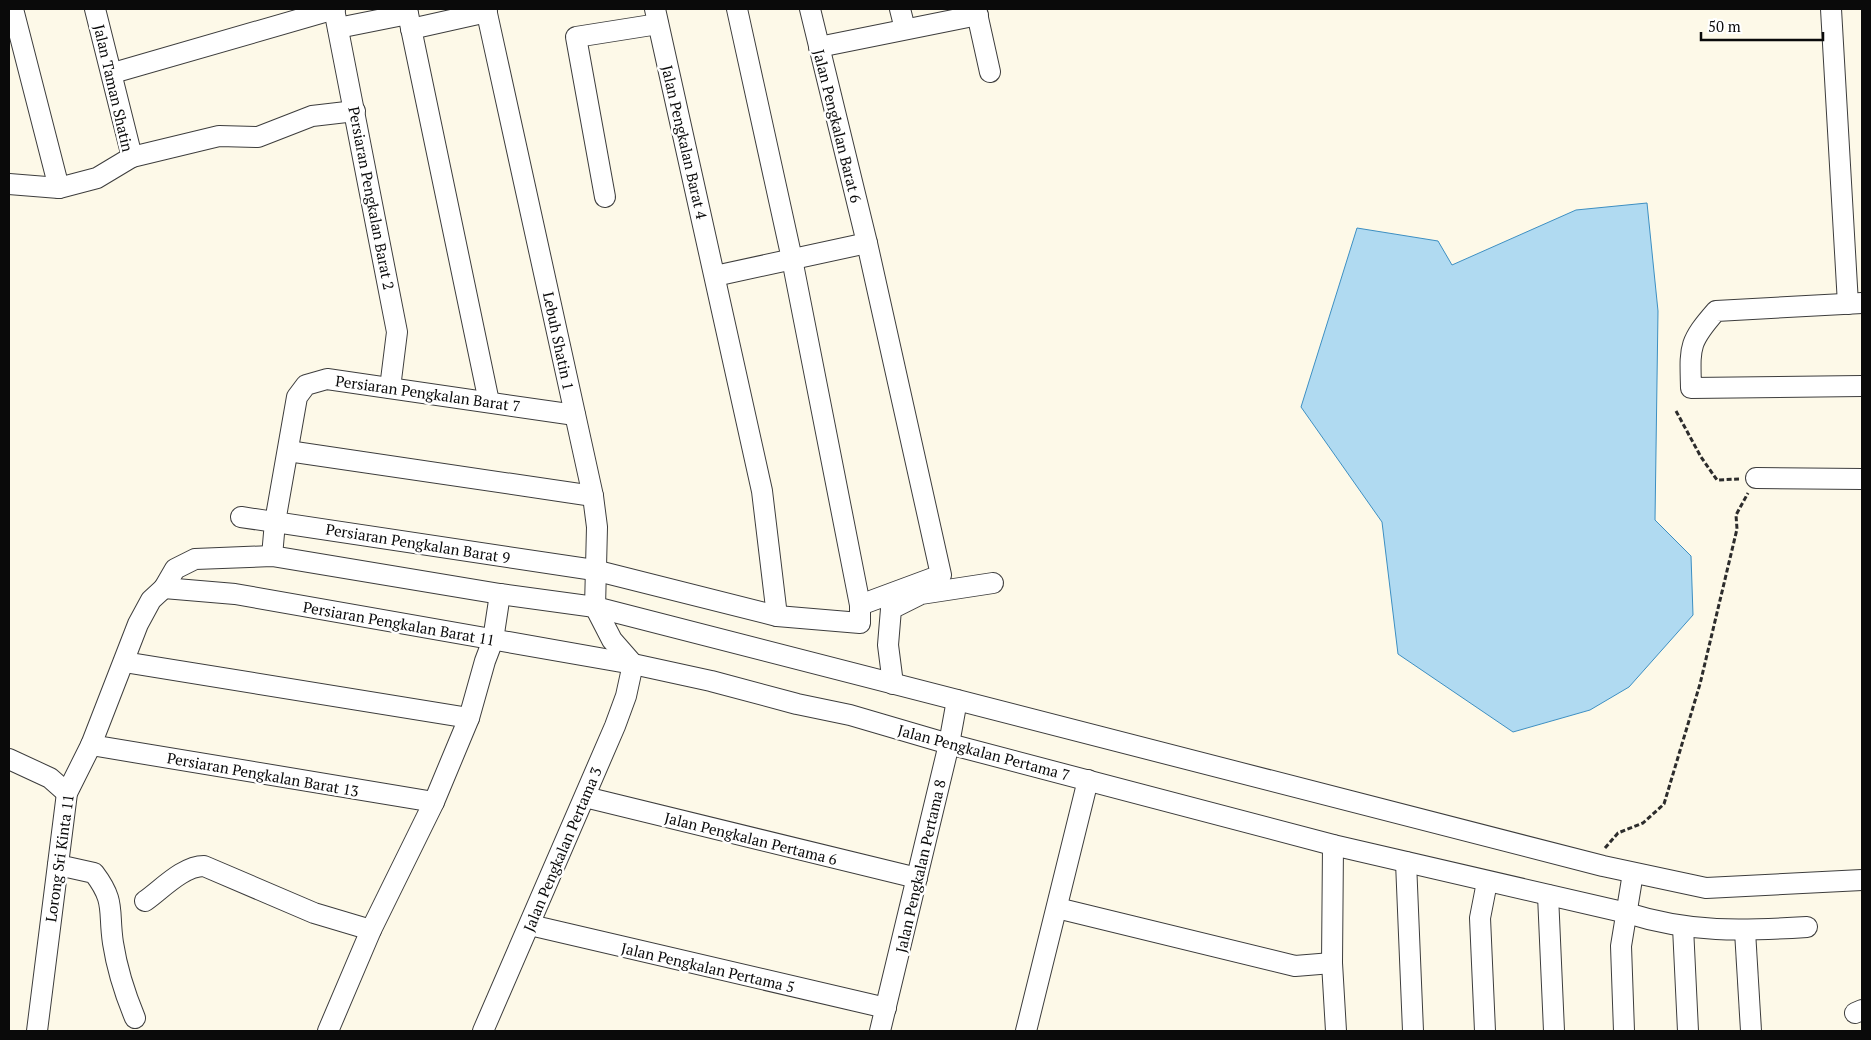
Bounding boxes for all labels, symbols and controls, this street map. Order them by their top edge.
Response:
scale bar [1701,10,1824,42]
text: 50 m [1708,16,1741,36]
street label: Jalan Taman Shatin [90,22,138,154]
street label: Jalan Pengkalan Barat 6 [809,47,867,205]
street label: Jalan Pengkalan Barat 4 [658,63,712,221]
street label: Persiaran Pengkalan Barat 2 [344,105,400,291]
street label: Lebuh Shatin 1 [539,290,579,392]
street label: Persiaran Pengkalan Barat 7 [334,370,522,416]
street label: Persiaran Pengkalan Barat 9 [324,519,512,567]
street label: Persiaran Pengkalan Barat 11 [302,596,496,650]
street label: Jalan Pengkalan Pertama 7 [896,719,1072,785]
street label: Persiaran Pengkalan Barat 13 [166,747,360,801]
street label: Jalan Pengkalan Pertama 3 [518,764,606,934]
street label: Jalan Pengkalan Pertama 8 [890,777,950,955]
street label: Lorong Sri Kinta 11 [40,793,78,923]
street label: Jalan Pengkalan Pertama 6 [663,807,839,869]
street label: Jalan Pengkalan Pertama 5 [619,937,797,997]

